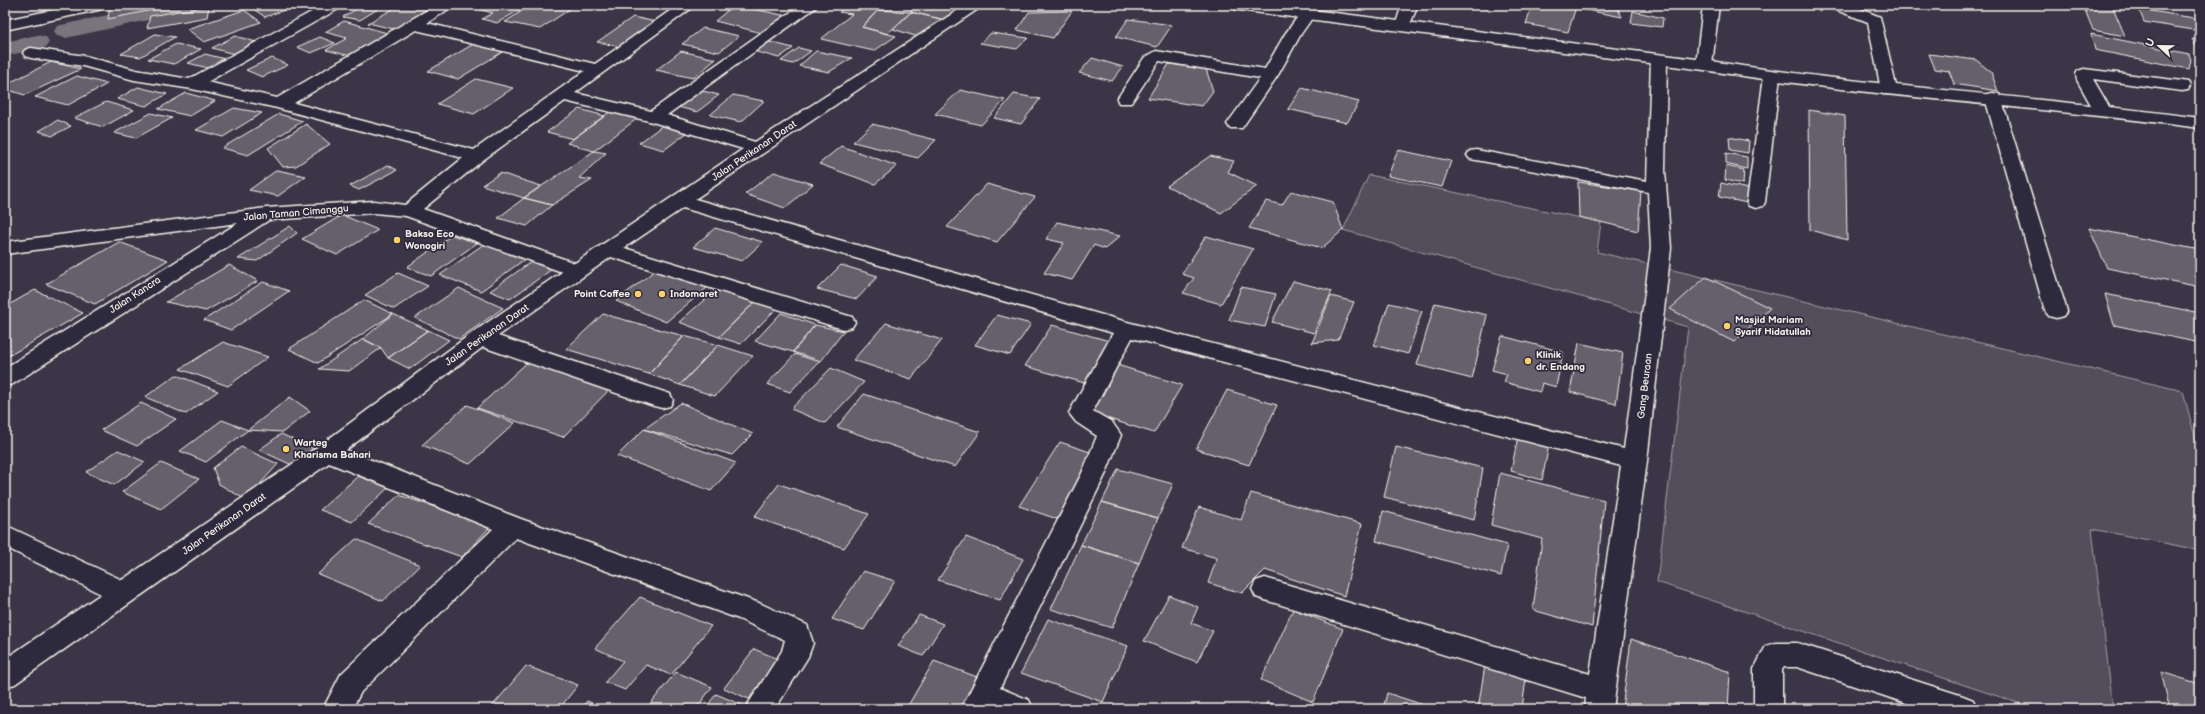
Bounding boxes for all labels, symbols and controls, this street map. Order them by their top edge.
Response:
north arrow [2139,26,2179,66]
text: U [2143,36,2158,49]
street label: Jalan Perikanan Darat [709,118,799,184]
street label: Jalan Taman Cimanggu [243,202,349,224]
place label: Bakso Eco Wonogiri [405,228,454,252]
marker: Bakso Eco Wonogiri [392,235,402,245]
street label: Jalan Kancra [107,274,163,316]
place label: Point Coffee [574,288,630,300]
place label: Indomaret [670,288,718,300]
marker: Point Coffee [633,289,643,299]
marker: Indomaret [657,289,667,299]
street label: Jalan Perikanan Darat [443,302,531,368]
place label: Masjid Mariam Syarif Hidatullah [1735,314,1811,338]
marker: Masjid Mariam Syarif Hidatullah [1722,321,1732,331]
place label: Klinik dr. Endang [1536,349,1585,373]
street label: Gang Beuraan [1635,352,1655,419]
marker: Klinik dr. Endang [1523,356,1533,366]
place label: Warteg Kharisma Bahari [294,437,371,461]
marker: Warteg Kharisma Bahari [281,444,291,454]
street label: Jalan Perikanan Darat [180,491,268,557]

